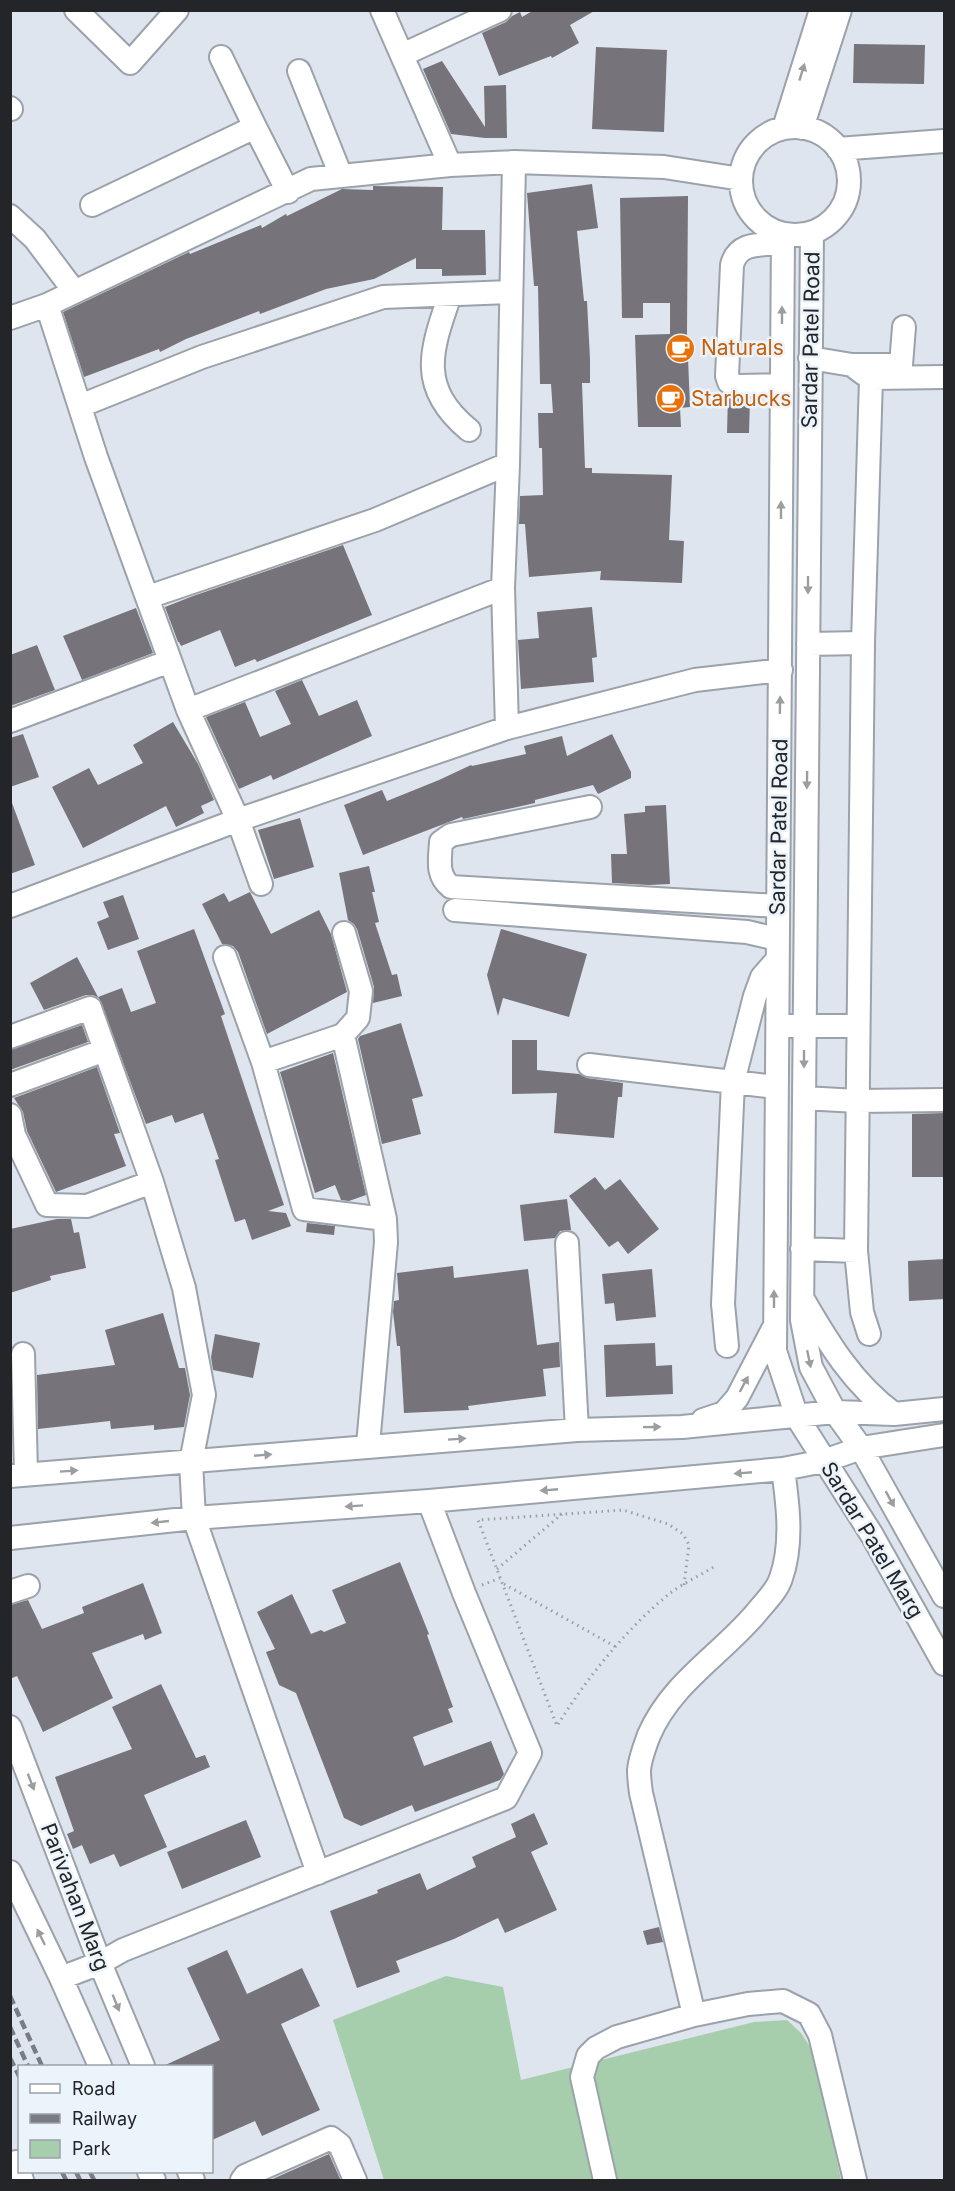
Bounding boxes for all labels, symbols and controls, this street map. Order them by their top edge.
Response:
one-way arrow [798,63,807,81]
street label: Sardar Patel Road [796,251,825,429]
one-way arrow [778,306,787,325]
cafe icon: Naturals [664,332,696,364]
place label: Naturals [701,335,784,360]
cafe icon: Starbucks [654,383,686,415]
place label: Starbucks [691,386,791,411]
one-way arrow [776,501,786,520]
one-way arrow [804,576,813,595]
one-way arrow [775,696,785,715]
street label: Sardar Patel Road [764,738,793,916]
one-way arrow [802,771,812,790]
one-way arrow [799,1050,809,1069]
one-way arrow [770,1290,779,1309]
one-way arrow [805,1349,815,1368]
one-way arrow [739,1376,749,1393]
one-way arrow [643,1422,662,1432]
one-way arrow [448,1434,467,1443]
one-way arrow [254,1450,273,1460]
street label: Sardar Patel Marg [816,1457,929,1622]
one-way arrow [59,1466,78,1476]
one-way arrow [733,1468,752,1478]
one-way arrow [539,1485,558,1495]
one-way arrow [884,1490,894,1507]
one-way arrow [345,1502,364,1511]
one-way arrow [150,1517,169,1527]
one-way arrow [26,1773,36,1791]
street label: Parivahan Marg [36,1820,115,1974]
one-way arrow [37,1928,46,1945]
one-way arrow [112,1994,121,2012]
legend [18,2065,213,2173]
text: Road [72,2078,115,2099]
text: Railway [72,2108,137,2129]
text: Park [72,2138,111,2159]

